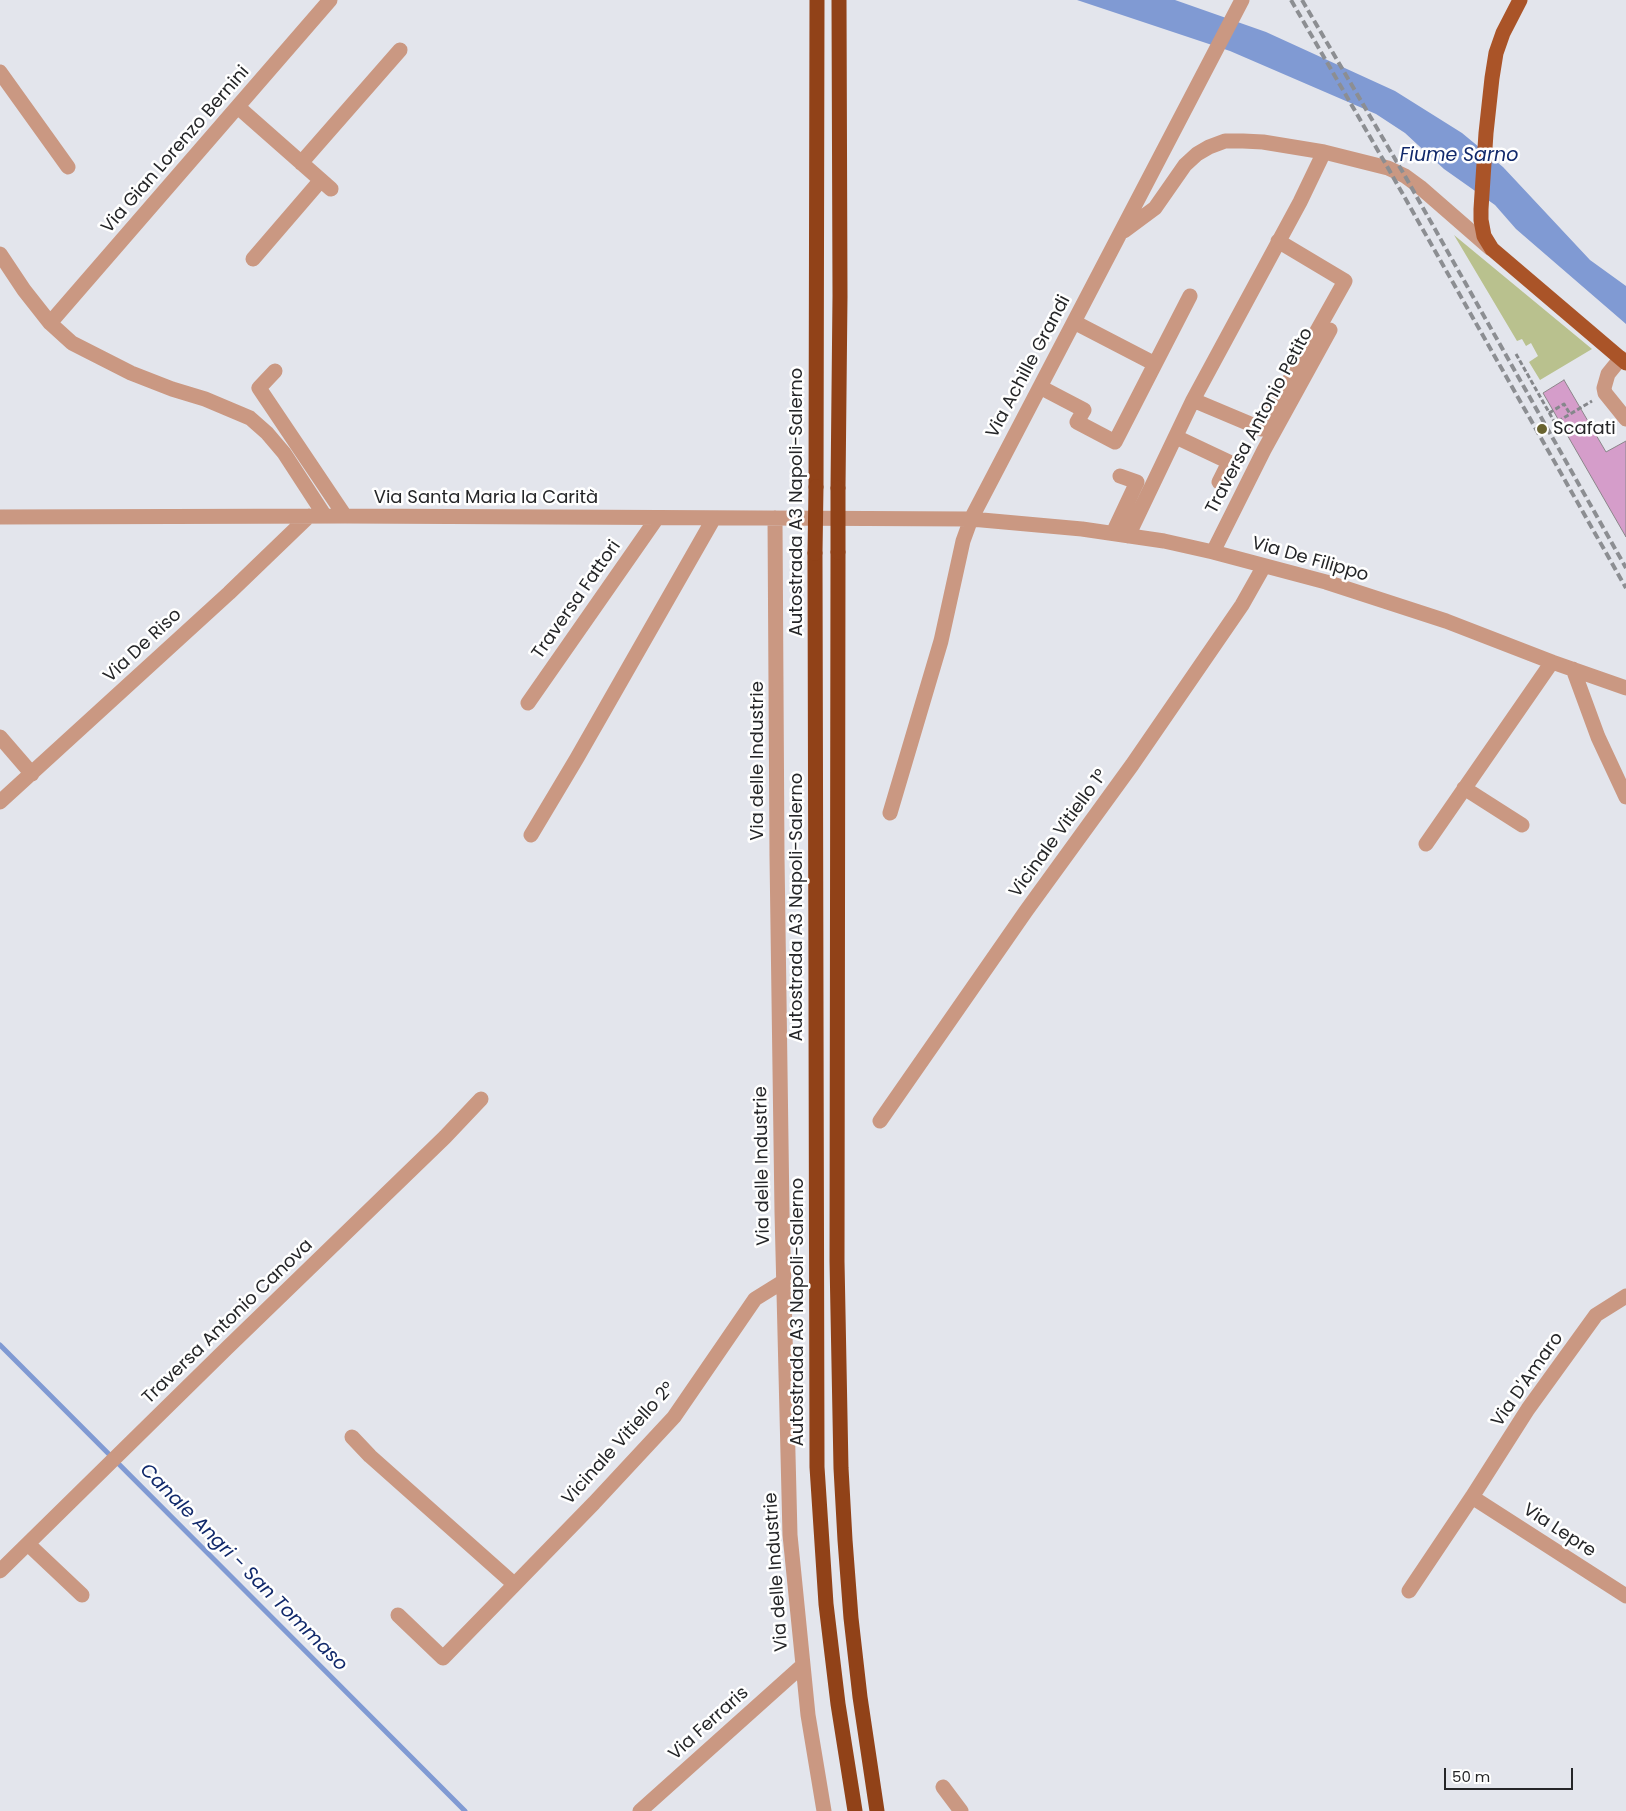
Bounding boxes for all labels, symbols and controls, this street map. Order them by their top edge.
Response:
street label: Via Gian Lorenzo Bernini [97,62,255,238]
water label: Fiume Sarno [1400,145,1518,167]
street label: Via Achille Grandi [982,292,1076,442]
street label: Traversa Antonio Petito [1202,324,1318,518]
street label: Autostrada A3 Napoli-Salerno [786,368,808,636]
place label: Scafati [1553,418,1616,440]
marker: Scafati [1535,422,1549,436]
street label: Via Santa Maria la Carità [374,487,598,509]
street label: Via De Filippo [1249,533,1371,587]
street label: Traversa Fattori [528,536,626,664]
street label: Via De Riso [100,604,186,688]
street label: Via delle Industrie [747,681,769,841]
street label: Vicinale Vitiello 1° [1005,766,1113,902]
street label: Autostrada A3 Napoli-Salerno [786,773,808,1041]
street label: Via delle Industrie [751,1086,775,1246]
street label: Autostrada A3 Napoli-Salerno [787,1178,809,1446]
street label: Traversa Antonio Canova [138,1235,318,1409]
street label: Via D'Amaro [1488,1329,1568,1431]
street label: Vicinale Vitiello 2° [558,1378,680,1510]
water label: Canale Angri - San Tommaso [134,1459,352,1677]
street label: Via delle Industrie [761,1492,793,1652]
street label: Via Lepre [1519,1499,1599,1563]
street label: Via Ferraris [665,1683,753,1765]
scale bar [1446,1758,1575,1790]
text: 50 m [1452,1766,1490,1787]

